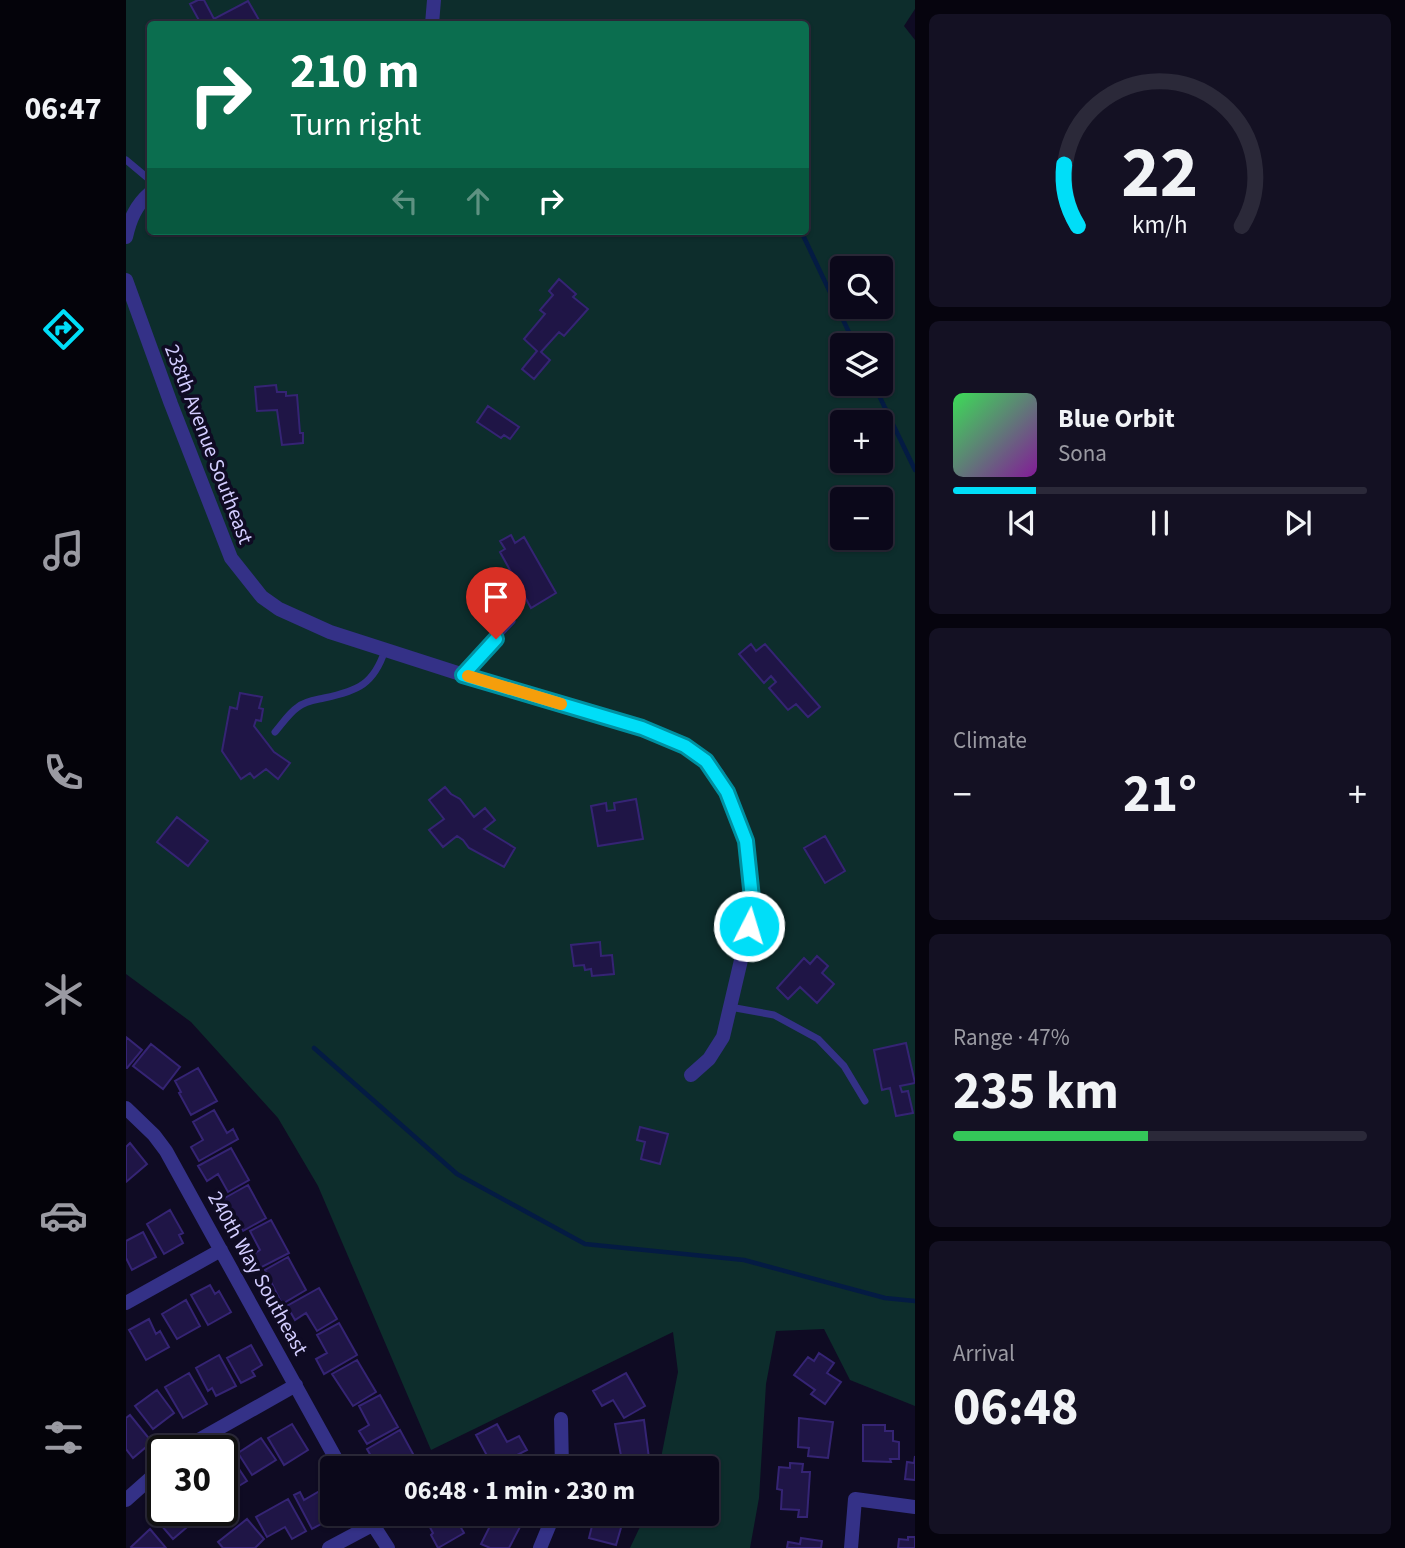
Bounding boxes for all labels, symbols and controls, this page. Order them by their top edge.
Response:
text: 210 m [290,37,419,107]
icon: right [175,49,266,140]
text: 06:47 [24,86,102,132]
text: Turn right [290,102,421,148]
text: 22 [1122,122,1198,226]
icon: left [386,182,424,220]
icon: ahead [459,182,497,220]
icon: right [532,182,570,220]
text: km/h [1132,207,1188,243]
map controls [830,256,893,550]
button: search [830,256,893,319]
icon: directions [39,305,88,354]
button: layers [830,333,893,396]
street label: 238th Avenue Southeast [157,340,261,548]
text: Blue Orbit [1058,400,1175,437]
button: + [830,410,893,473]
text: Sona [1058,437,1107,470]
button: − [830,487,893,550]
icon: previous [1003,504,1041,542]
icon: pause [1141,504,1179,542]
icon: next [1279,504,1317,542]
icon: music [39,526,88,575]
pin [466,567,526,639]
icon: arrive [477,578,515,616]
text: Climate [953,724,1027,757]
icon: phone [39,748,88,797]
text: 21° [1123,758,1197,832]
text: − [953,768,972,822]
text: + [1348,768,1367,822]
position arrow [712,889,786,963]
icon: climate [39,970,88,1019]
text: Range · 47% [953,1021,1070,1054]
text: 235 km [953,1055,1119,1129]
street label: 240th Way Southeast [200,1185,316,1361]
icon: car [39,1191,88,1240]
text: Arrival [953,1337,1015,1370]
text: 06:48 [953,1371,1078,1445]
icon: filters [39,1413,88,1462]
speed limit sign: 30 [147,1435,238,1526]
text: 06:48 · 1 min · 230 m [404,1472,635,1509]

